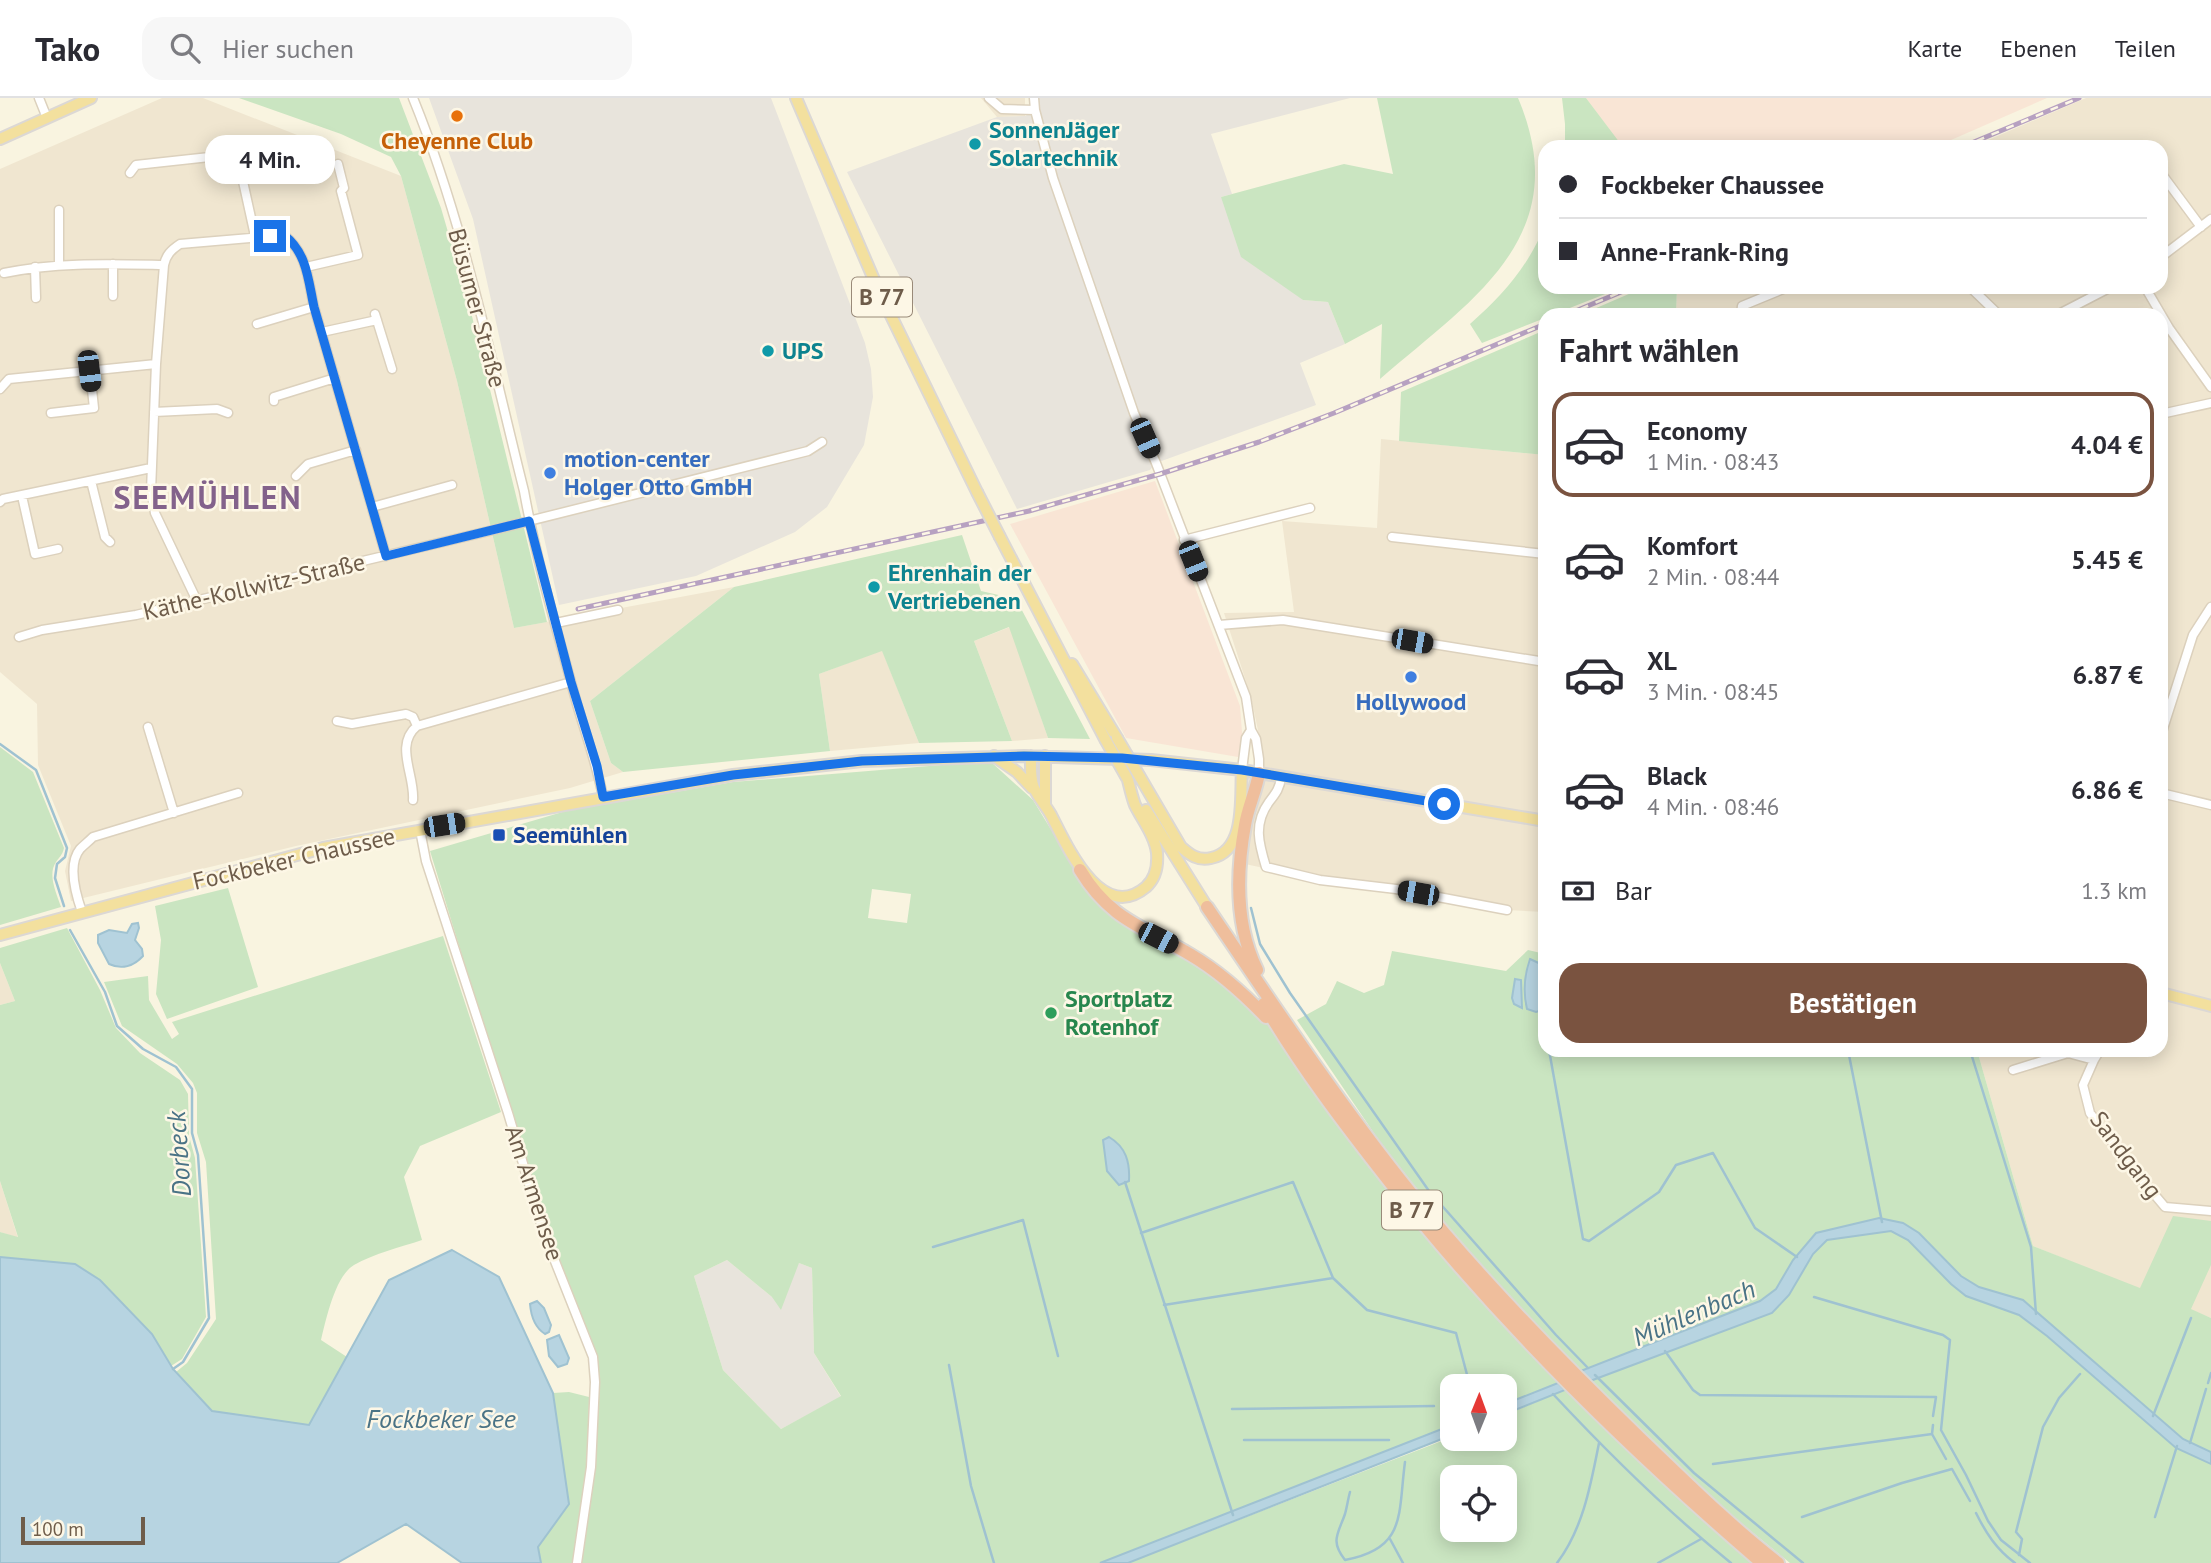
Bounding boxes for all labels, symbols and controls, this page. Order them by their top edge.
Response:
search box [142,17,632,80]
text: Tako [35,27,100,70]
icon: search [166,29,204,67]
text: Hier suchen [222,32,354,65]
text: Karte [1908,33,1962,64]
text: Ebenen [2000,33,2077,64]
text: Teilen [2115,33,2176,64]
marker: Cheyenne Club [449,108,465,124]
place label: SonnenJäger Solartechnik [989,114,1120,173]
place label: Cheyenne Club [381,125,533,156]
callout: 4 Min. [205,135,335,184]
marker: SonnenJäger Solartechnik [967,136,983,152]
text: 4 Min. [239,145,301,174]
text: Fockbeker Chaussee [1601,168,1824,201]
route end [254,220,286,252]
street label: Büsumer Straße [441,225,514,391]
text: Anne-Frank-Ring [1601,235,1789,268]
road number: B 77 [852,278,912,316]
text: Fahrt wählen [1559,329,1739,371]
place label: UPS [782,335,824,366]
marker: UPS [760,343,776,359]
car [77,349,102,393]
icon: car [1563,413,1626,476]
text: Economy [1647,414,1747,447]
car [1127,415,1164,461]
text: 4.04 € [2071,428,2143,461]
place label: motion-center Holger Otto GmbH [564,443,752,502]
text: 1 Min. · 08:43 [1647,447,1779,476]
marker: motion-center Holger Otto GmbH [542,465,558,481]
district label: SEEMÜHLEN [113,476,303,518]
icon: car [1563,528,1626,591]
text: Komfort [1647,529,1738,562]
car [1176,538,1211,584]
text: 5.45 € [2071,543,2143,576]
street label: Käthe-Kollwitz-Straße [140,546,368,627]
place label: Ehrenhain der Vertriebenen [887,557,1032,616]
text: 2 Min. · 08:44 [1647,562,1779,591]
marker: Ehrenhain der Vertriebenen [866,579,882,595]
car [1390,627,1435,655]
icon: car [1563,643,1626,706]
text: XL [1647,644,1677,677]
text: 6.87 € [2072,658,2143,691]
marker: Hollywood [1403,669,1419,685]
text: 3 Min. · 08:45 [1647,677,1779,706]
place label: Hollywood [1356,686,1466,717]
icon: car [1563,758,1626,821]
text: Black [1647,759,1707,792]
text: 6.86 € [2071,773,2143,806]
route start [1428,788,1460,820]
text: 4 Min. · 08:46 [1647,792,1779,821]
car [422,811,467,839]
place label: Seemühlen [513,819,628,850]
street label: Fockbeker Chaussee [190,820,398,897]
marker: Seemühlen [491,827,507,843]
icon: cash [1559,872,1597,910]
text: Bar [1615,874,1652,907]
text: 1.3 km [2081,876,2147,905]
car [1396,879,1441,907]
car [1135,919,1182,957]
button: Bestätigen [1559,963,2147,1043]
place label: Sportplatz Rotenhof [1065,983,1172,1042]
marker: Sportplatz Rotenhof [1043,1005,1059,1021]
street label: Sandgang [2083,1105,2169,1205]
water label: Dorbeck [159,1109,198,1198]
street label: Am Armensee [498,1121,571,1264]
road number: B 77 [1382,1190,1442,1230]
water label: Mühlenbach [1627,1272,1760,1353]
north arrow [1440,1374,1517,1451]
map controls [1440,1374,1517,1542]
water label: Fockbeker See [366,1402,516,1435]
button: locate [1440,1465,1517,1542]
scale bar [21,1514,145,1546]
text: 100 m [32,1517,84,1541]

